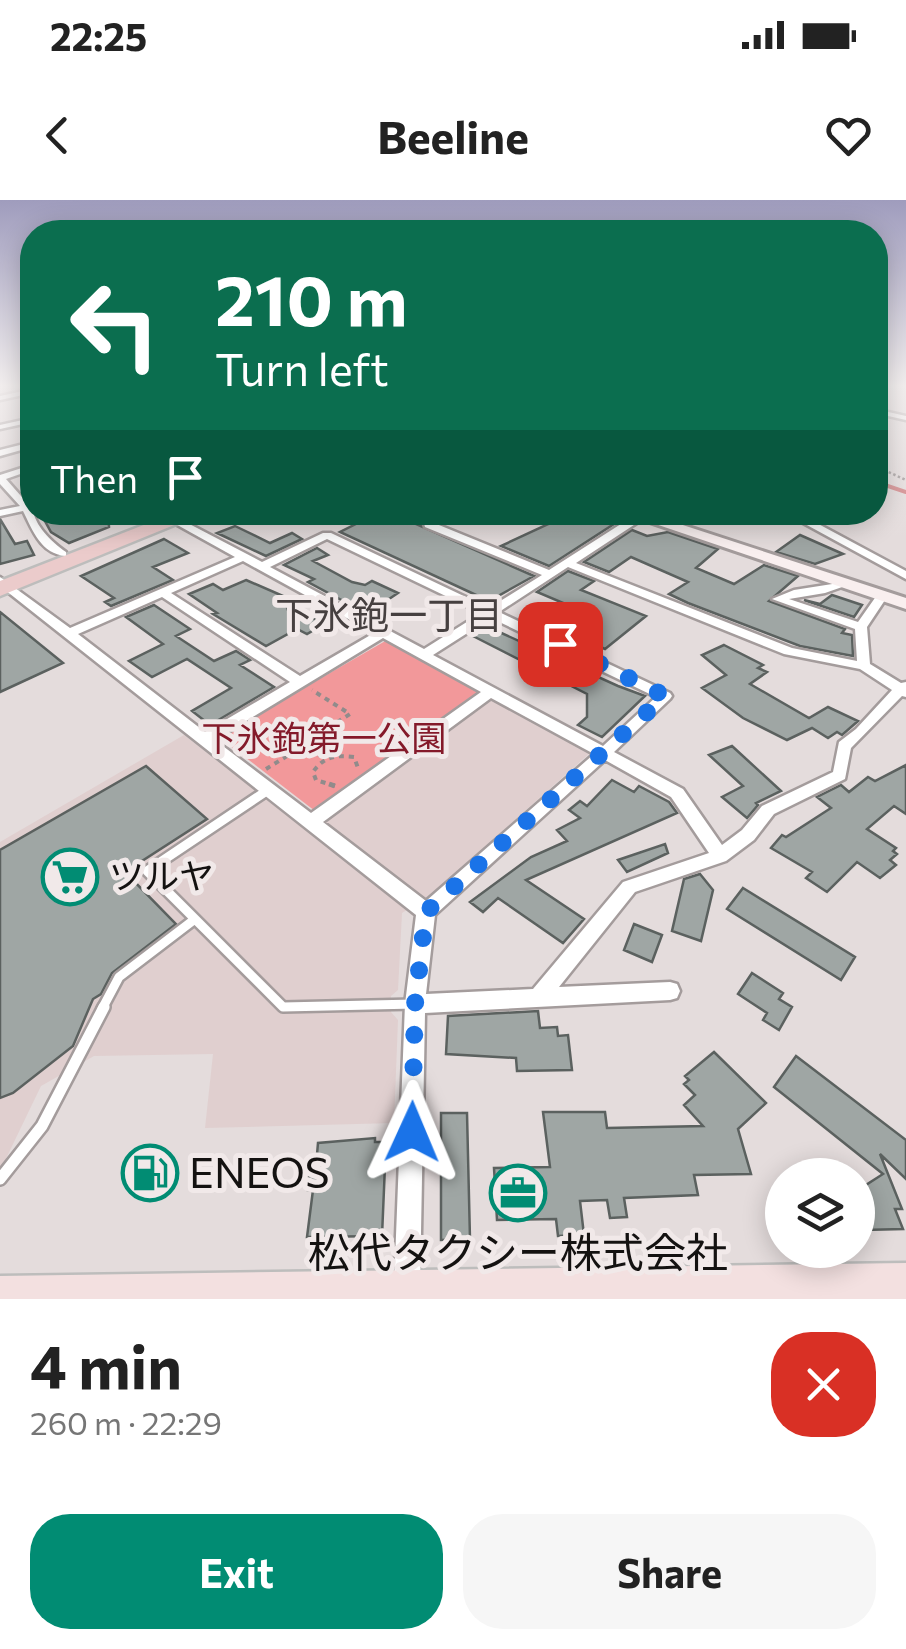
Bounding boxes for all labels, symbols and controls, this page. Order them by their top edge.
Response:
text: 22:25 [50,12,147,59]
icon: back [30,108,85,163]
text: Beeline [377,108,529,163]
icon: heart [821,108,876,163]
text: 210 m [215,255,407,340]
icon: left [50,260,180,390]
text: Turn left [215,340,389,395]
icon: arrive [158,450,213,505]
text: Then [50,454,138,501]
district label: 下氷鉋一丁目 [275,590,503,637]
pin [518,602,603,687]
icon: arrive [533,617,588,672]
park label: 下氷鉋第一公園 [201,715,447,758]
supermarket icon: ツルヤ [40,847,100,907]
place label: ツルヤ [109,853,214,896]
position arrow [360,1080,464,1184]
fuel station icon: ENEOS [120,1143,180,1203]
place label: ENEOS [189,1145,329,1197]
map controls [765,1158,875,1268]
button: layers [765,1158,875,1268]
office icon: 松代タクシー株式会社 [488,1163,548,1223]
place label: 松代タクシー株式会社 [308,1225,728,1277]
text: 4 min [30,1328,182,1401]
button: close [771,1332,876,1437]
text: 260 m · 22:29 [30,1402,222,1442]
button: Exit [30,1514,443,1629]
button: Share [463,1514,876,1629]

